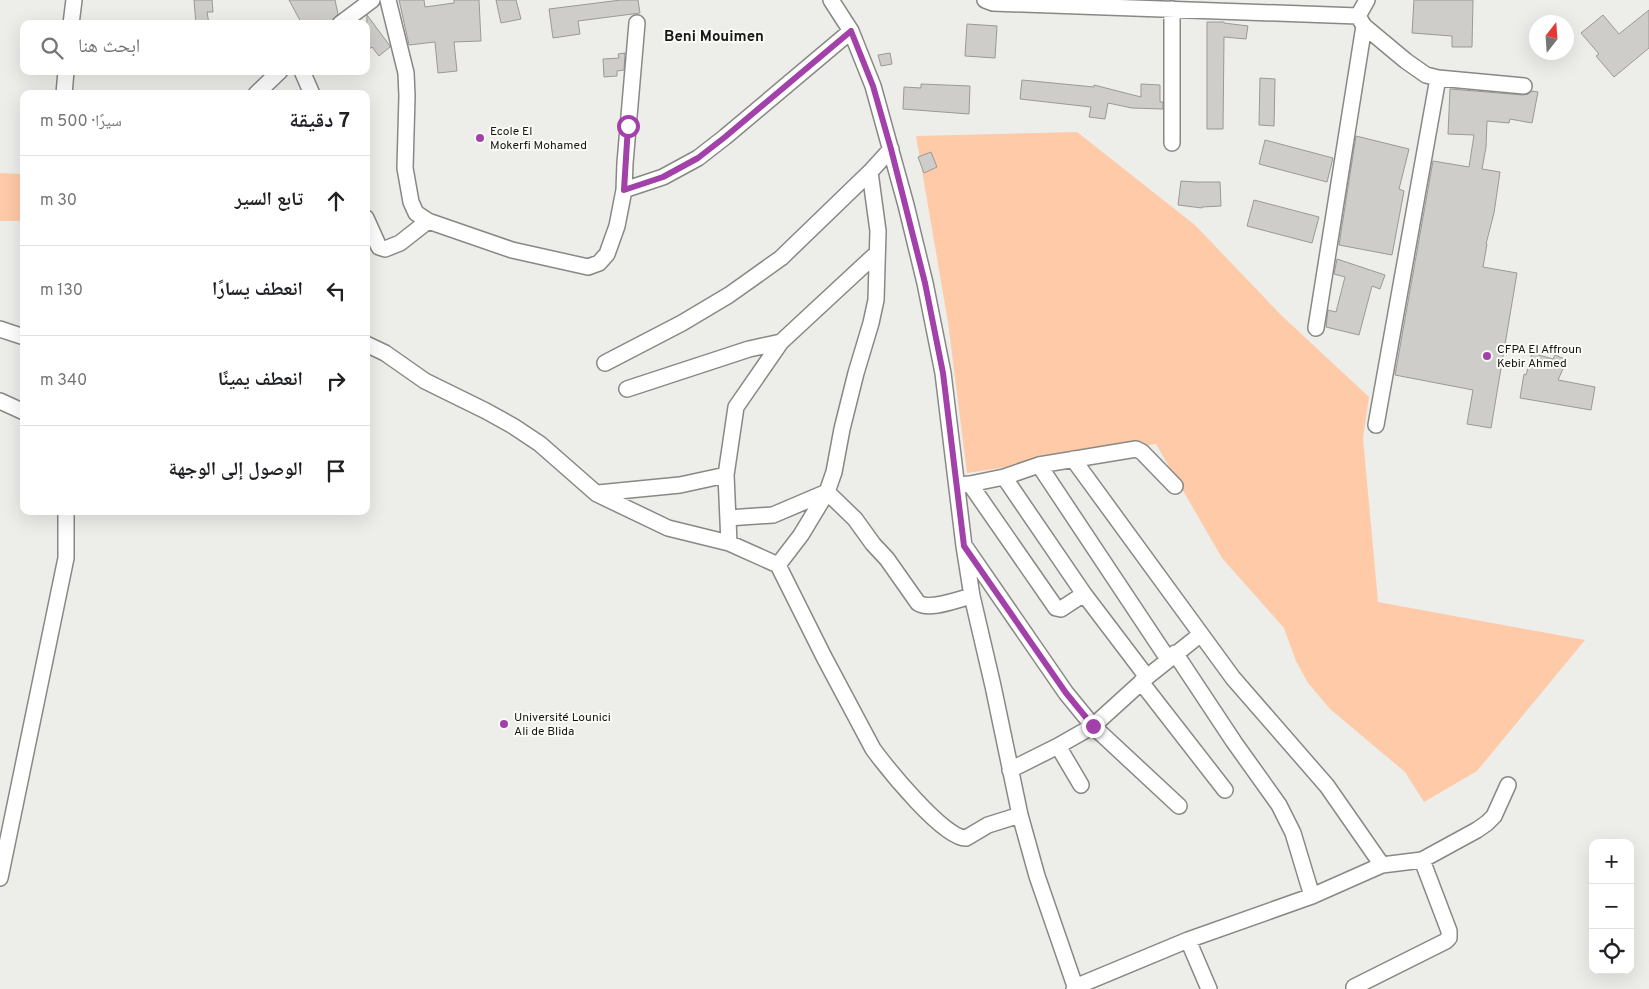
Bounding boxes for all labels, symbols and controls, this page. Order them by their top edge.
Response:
north arrow [1529,15,1574,60]
search box [20,20,370,75]
district label: Beni Mouimen [664,28,764,47]
icon: search [38,34,66,62]
text: ابحث هنا [78,35,140,59]
text: 7 دقيقة [289,108,350,135]
text: سيرًا · 500 m [40,112,122,132]
route start [617,115,640,138]
place label: Ecole El Mokerfi Mohamed [490,124,587,154]
marker: Ecole El Mokerfi Mohamed [474,132,486,144]
icon: ahead [322,187,350,215]
text: تابع السير [235,188,303,212]
text: 30 m [40,191,77,211]
icon: left [322,277,350,305]
text: انعطف يسارًا [212,278,303,302]
text: 130 m [40,281,83,301]
place label: CFPA El Affroun Kebir Ahmed [1497,342,1582,372]
marker: CFPA El Affroun Kebir Ahmed [1481,350,1493,362]
icon: right [322,367,350,395]
text: انعطف يمينًا [218,368,303,392]
text: 340 m [40,371,87,391]
icon: arrive [322,457,350,485]
text: الوصول إلى الوجهة [169,458,303,482]
place label: Université Lounici Ali de Blida [514,710,611,740]
route end [1082,715,1105,738]
marker: Université Lounici Ali de Blida [498,718,510,730]
map controls [1589,839,1634,974]
button: + [1589,839,1634,884]
button: − [1589,884,1634,929]
button: locate [1589,929,1634,974]

